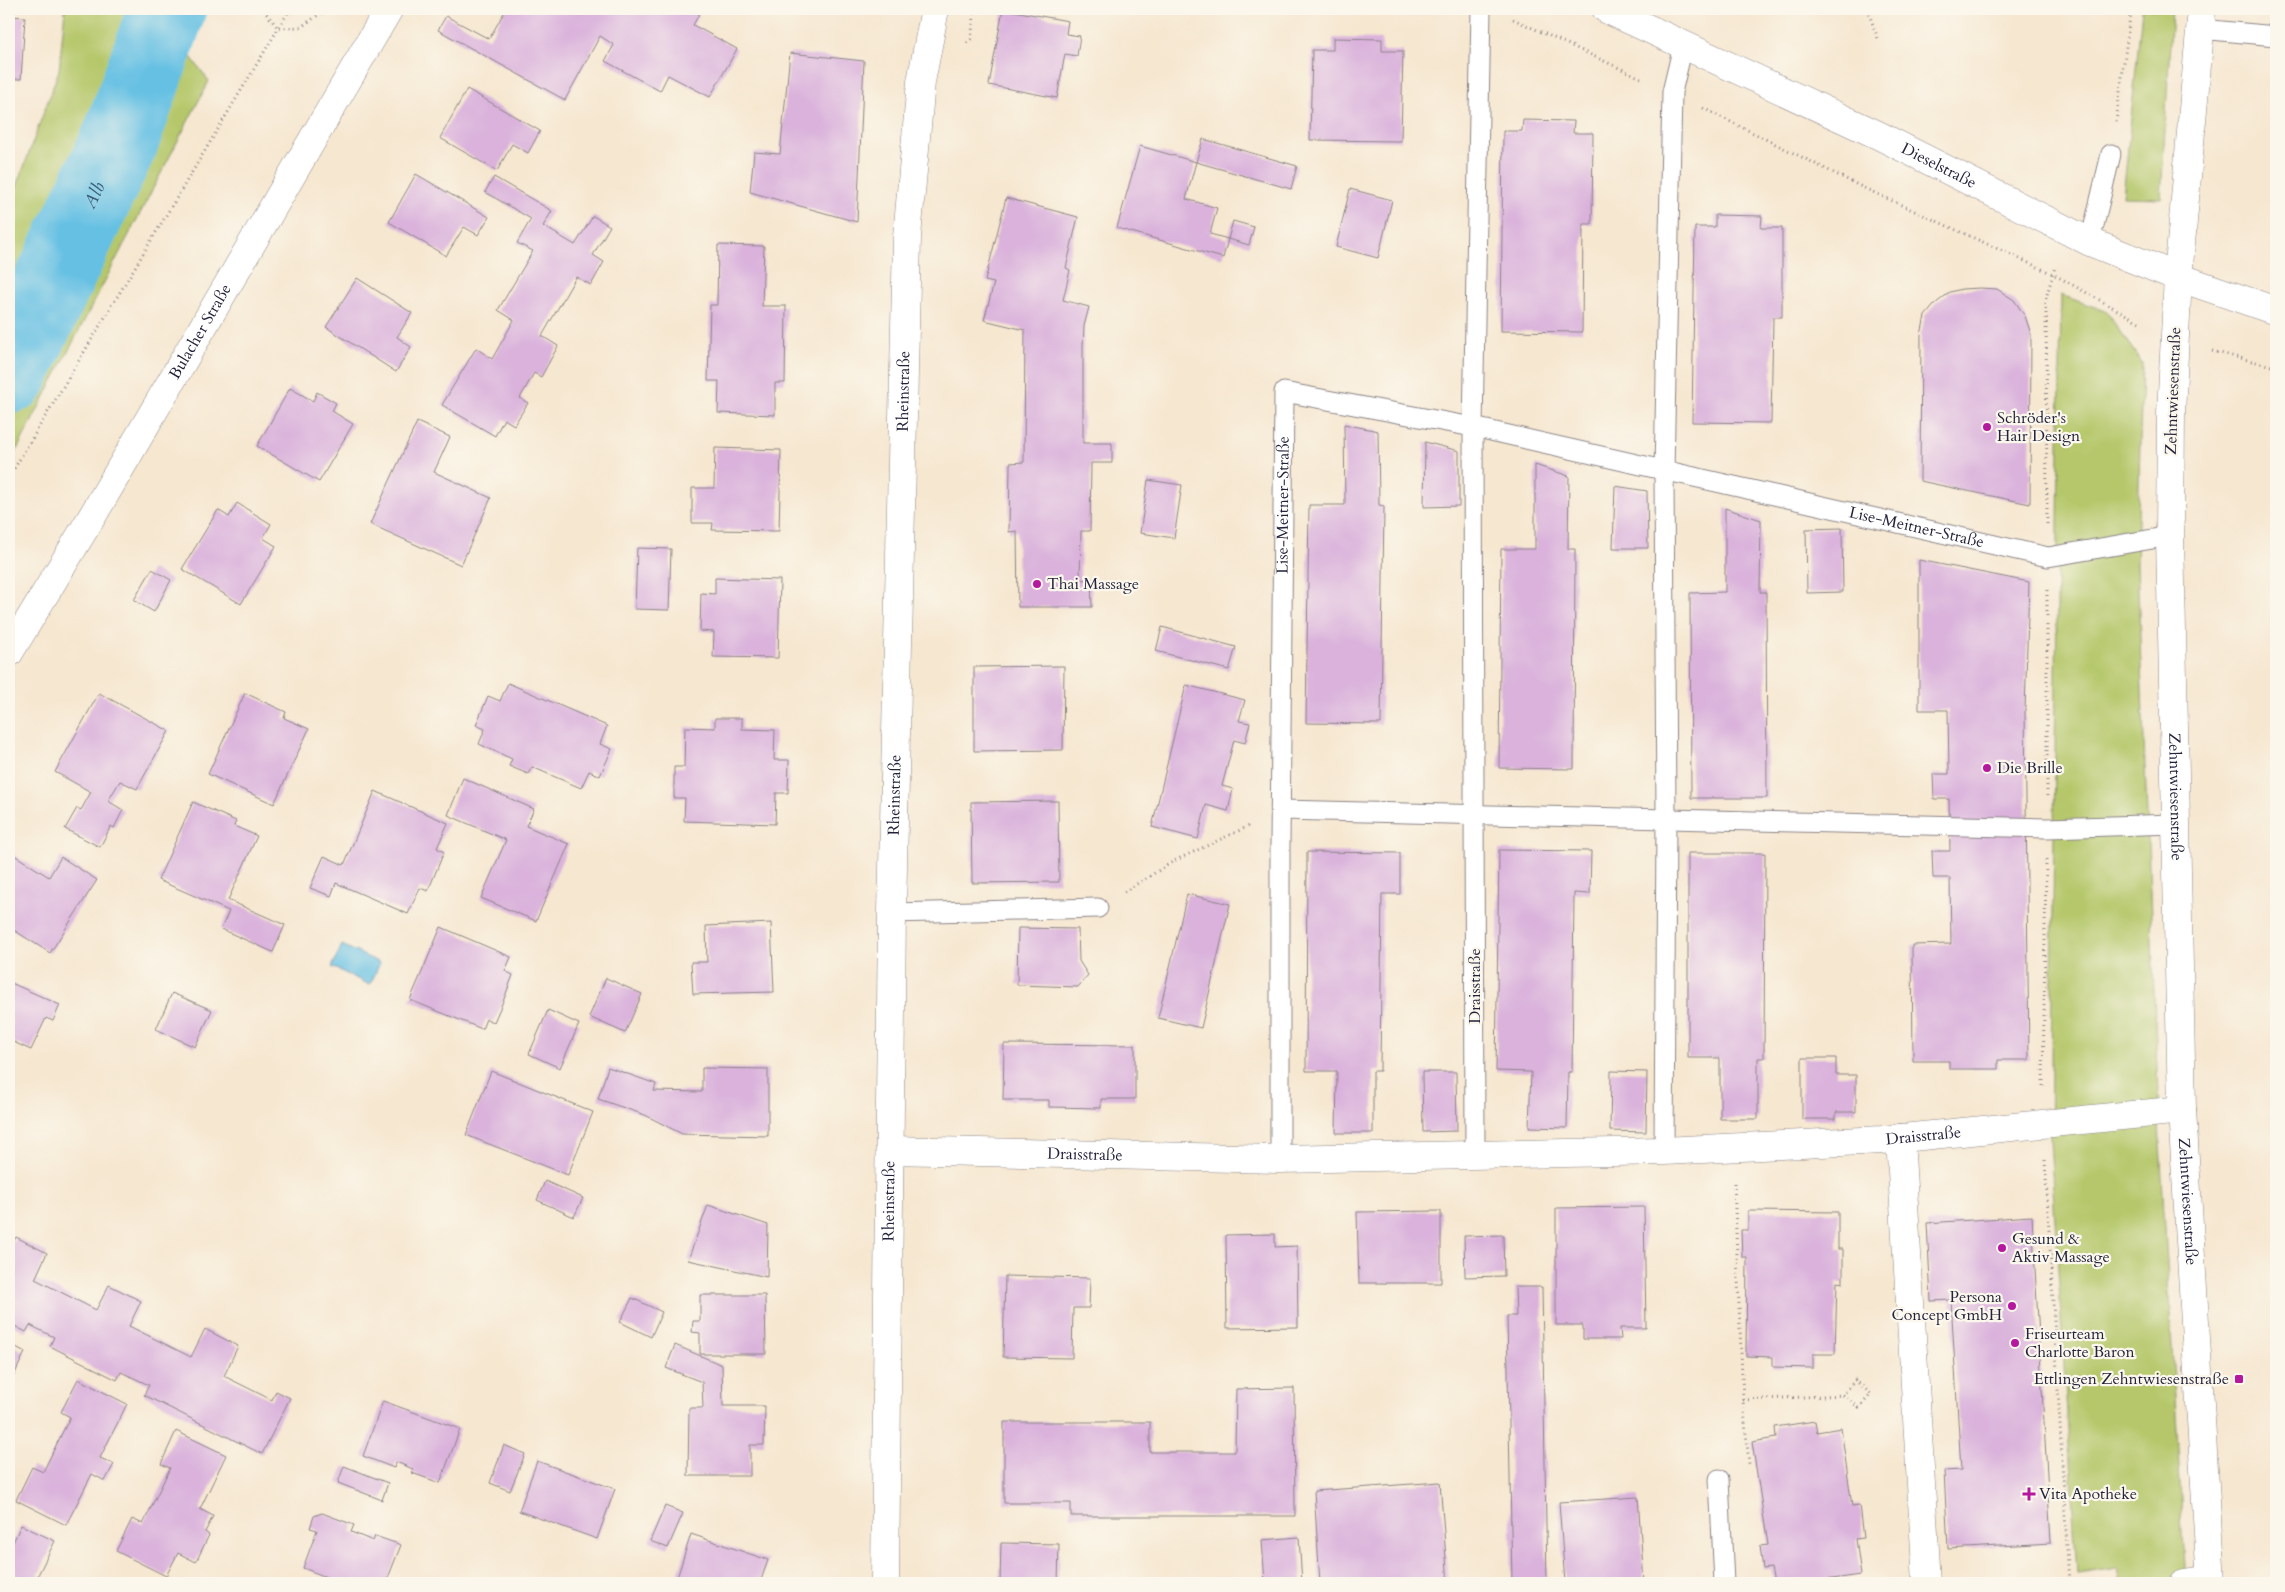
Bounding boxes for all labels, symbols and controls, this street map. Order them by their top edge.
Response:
street label: Dieselstraße [1898,138,1980,194]
water label: Alb [77,178,111,213]
street label: Bulacher Straße [164,280,237,383]
street label: Zehntwiesenstraße [2160,327,2186,455]
street label: Rheinstraße [892,351,915,432]
place label: Schröder's Hair Design [1997,407,2080,447]
marker: Schröder's Hair Design [1981,421,1993,433]
street label: Lise-Meitner-Straße [1271,436,1295,574]
street label: Lise-Meitner-Straße [1847,501,1986,553]
place label: Thai Massage [1047,573,1139,595]
marker: Thai Massage [1031,578,1043,590]
street label: Zehntwiesenstraße [2163,733,2188,861]
street label: Rheinstraße [883,754,907,836]
place label: Die Brille [1997,757,2063,779]
marker: Die Brille [1981,762,1993,774]
street label: Draisstraße [1464,948,1486,1024]
street label: Draisstraße [1885,1121,1962,1151]
street label: Zehntwiesenstraße [2173,1137,2202,1266]
street label: Draisstraße [1047,1143,1123,1166]
street label: Rheinstraße [878,1161,900,1241]
place label: Gesund & Aktiv Massage [2012,1228,2110,1268]
marker: Gesund & Aktiv Massage [1996,1242,2008,1254]
place label: Persona Concept GmbH [1891,1286,2002,1326]
marker: Persona Concept GmbH [2006,1300,2018,1312]
place label: Friseurteam Charlotte Baron [2025,1323,2135,1363]
marker: Friseurteam Charlotte Baron [2009,1337,2021,1349]
place label: Ettlingen Zehntwiesenstraße [2034,1368,2229,1390]
marker: Ettlingen Zehntwiesenstraße [2233,1373,2245,1385]
place label: Vita Apotheke [2039,1483,2137,1505]
marker: Vita Apotheke [2023,1488,2035,1500]

